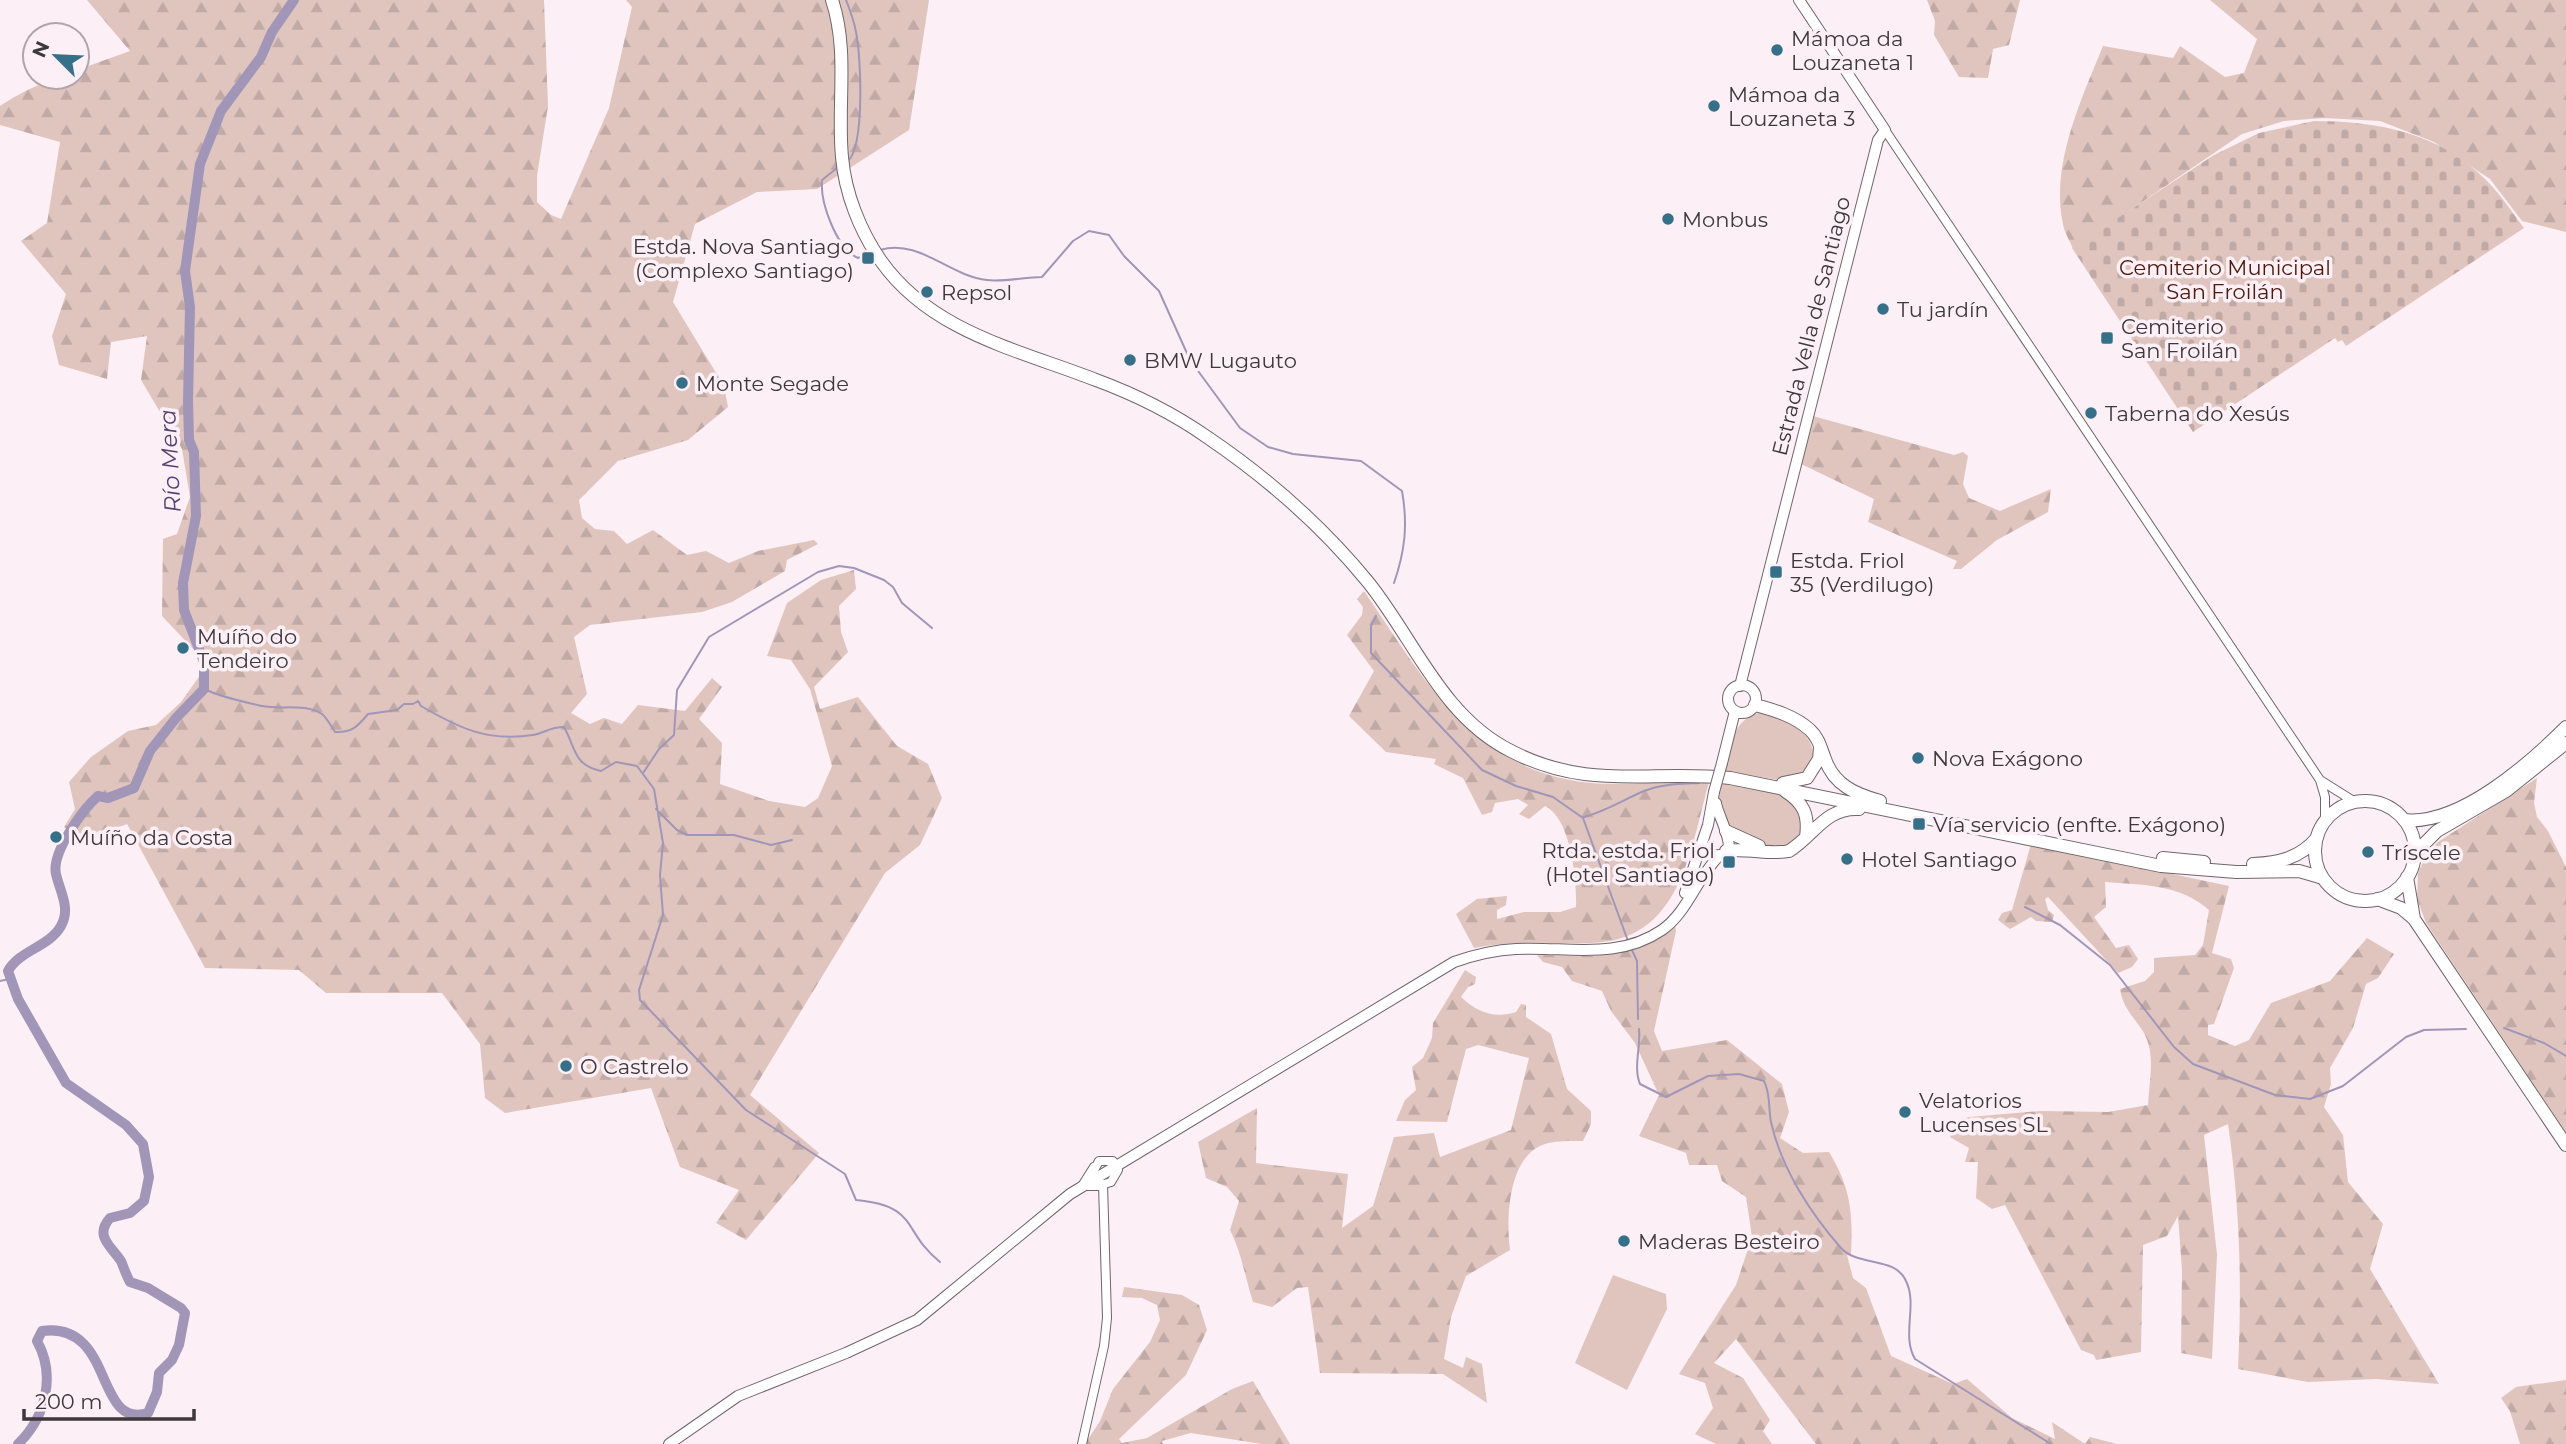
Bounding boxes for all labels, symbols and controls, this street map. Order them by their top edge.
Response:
north arrow [21,21,91,91]
place label: Mámoa da Louzaneta 1 [1791,26,1914,75]
text: N [27,38,55,61]
marker: Mámoa da Louzaneta 1 [1769,42,1785,58]
place label: Mámoa da Louzaneta 3 [1728,82,1855,131]
marker: Mámoa da Louzaneta 3 [1706,98,1722,114]
street label: Estrada Vella de Santiago [1767,194,1855,458]
place label: Monbus [1682,207,1768,232]
marker: Monbus [1660,211,1676,227]
place label: Estda. Nova Santiago (Complexo Santiago) [633,234,854,283]
marker: Estda. Nova Santiago (Complexo Santiago) [860,250,876,266]
park label: Cemiterio Municipal San Froilán [2119,255,2331,304]
place label: Repsol [941,280,1012,305]
marker: Repsol [919,284,935,300]
place label: Tu jardín [1897,297,1989,322]
marker: Tu jardín [1875,301,1891,317]
place label: Cemiterio San Froilán [2121,314,2238,363]
marker: Cemiterio San Froilán [2099,330,2115,346]
place label: BMW Lugauto [1144,348,1297,373]
marker: BMW Lugauto [1122,352,1138,368]
place label: Monte Segade [696,371,849,396]
marker: Monte Segade [674,375,690,391]
place label: Taberna do Xesús [2105,401,2289,426]
marker: Taberna do Xesús [2083,405,2099,421]
water label: Río Mera [153,409,187,513]
place label: Estda. Friol 35 (Verdilugo) [1790,548,1934,597]
marker: Estda. Friol 35 (Verdilugo) [1768,564,1784,580]
place label: Muíño do Tendeiro [197,624,297,673]
marker: Muíño do Tendeiro [175,640,191,656]
place label: Nova Exágono [1932,746,2083,771]
marker: Nova Exágono [1910,750,1926,766]
place label: Vía servicio (enfte. Exágono) [1933,812,2226,837]
marker: Vía servicio (enfte. Exágono) [1911,816,1927,832]
place label: Muíño da Costa [70,825,233,850]
marker: Muíño da Costa [48,829,64,845]
place label: Rtda. estda. Friol (Hotel Santiago) [1542,838,1715,887]
place label: Tríscele [2382,840,2461,865]
marker: Tríscele [2360,844,2376,860]
place label: Hotel Santiago [1861,847,2017,872]
marker: Hotel Santiago [1839,851,1855,867]
marker: Rtda. estda. Friol (Hotel Santiago) [1721,854,1737,870]
place label: O Castrelo [580,1054,689,1079]
marker: O Castrelo [558,1058,574,1074]
place label: Velatorios Lucenses SL [1919,1088,2048,1137]
marker: Velatorios Lucenses SL [1897,1104,1913,1120]
place label: Maderas Besteiro [1638,1229,1820,1254]
marker: Maderas Besteiro [1616,1233,1632,1249]
scale bar [24,1378,194,1422]
text: 200 m [35,1389,102,1414]

